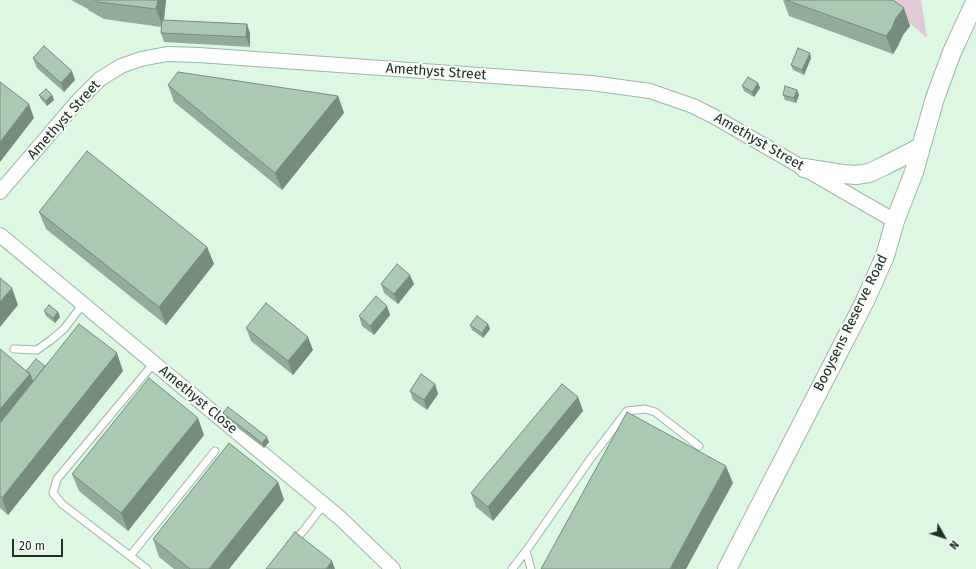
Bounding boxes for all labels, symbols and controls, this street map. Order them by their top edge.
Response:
street label: Amethyst Street [385,60,487,84]
street label: Amethyst Street [24,77,104,163]
street label: Amethyst Street [711,110,807,174]
street label: Booysens Reserve Road [811,252,891,394]
street label: Amethyst Close [155,362,241,438]
north arrow [924,517,964,557]
scale bar [14,531,65,557]
text: N [946,538,961,552]
text: 20 m [19,539,45,553]

